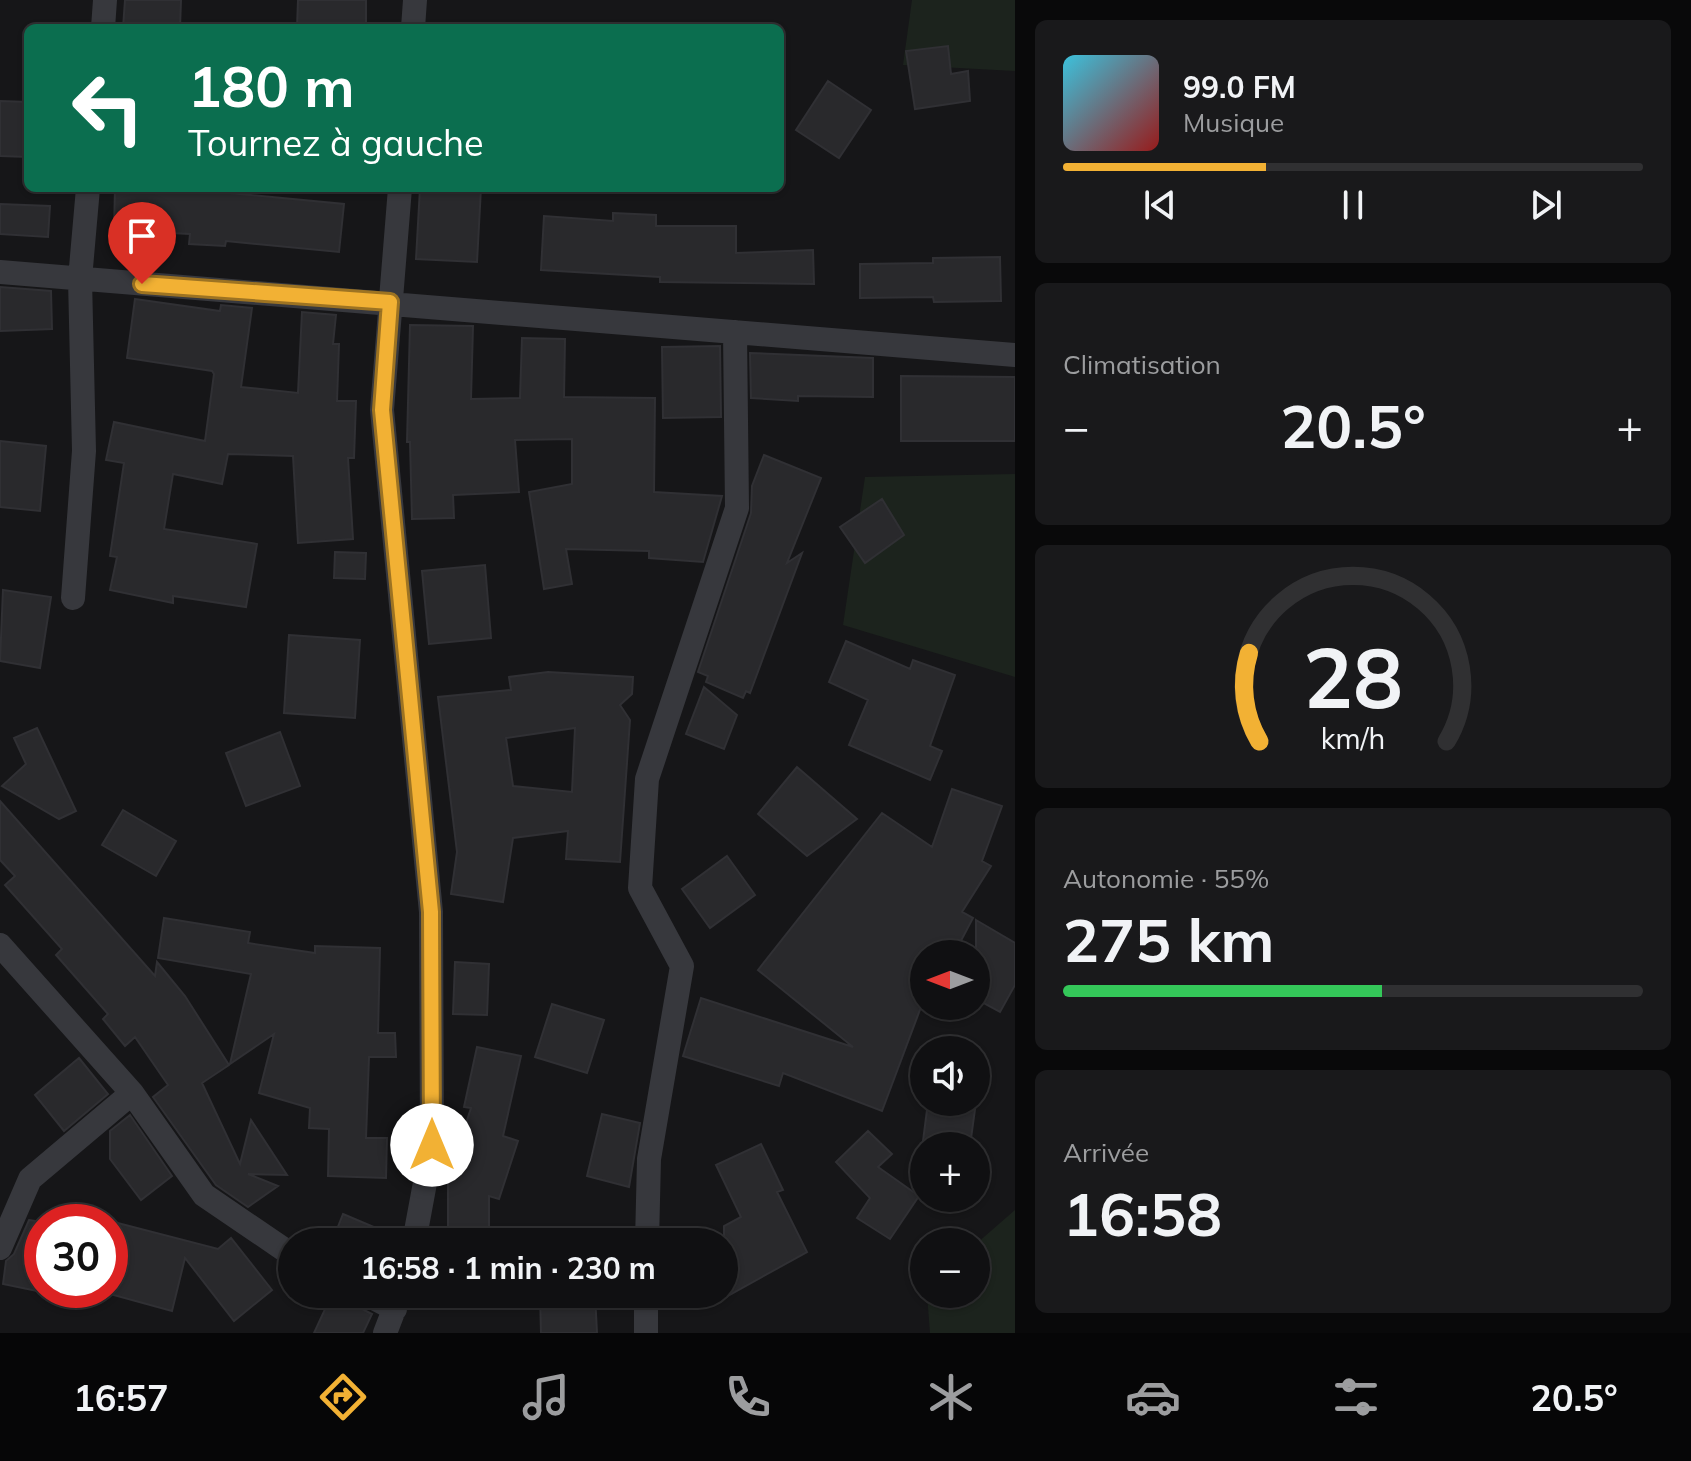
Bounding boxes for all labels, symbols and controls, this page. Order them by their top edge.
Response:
text: 180 m [188,51,355,121]
icon: left [56,56,160,160]
text: 99.0 FM [1183,68,1296,106]
text: Musique [1183,106,1284,139]
text: Tournez à gauche [188,120,484,165]
icon: previous [1138,183,1182,227]
icon: pause [1331,183,1375,227]
icon: next [1524,183,1568,227]
pin [108,202,176,284]
icon: arrive [120,214,164,258]
text: Climatisation [1063,348,1221,381]
text: 20.5° [1280,388,1426,463]
text: − [1063,399,1089,454]
text: + [1617,399,1643,454]
text: 28 [1303,624,1403,729]
text: km/h [1321,721,1385,757]
text: Autonomie · 55% [1063,862,1269,895]
text: 275 km [1063,902,1275,977]
north arrow [910,940,990,1020]
map controls [910,940,990,1308]
button: sound [910,1036,990,1116]
position arrow [390,1103,474,1187]
button: + [910,1132,990,1212]
text: Arrivée [1063,1136,1149,1169]
text: 16:58 [1063,1176,1222,1251]
speed limit sign: 30 [24,1204,128,1308]
button: − [910,1228,990,1308]
text: 16:58 · 1 min · 230 m [360,1249,656,1287]
icon: directions [315,1369,371,1425]
icon: music [518,1369,574,1425]
icon: phone [720,1369,776,1425]
icon: climate [923,1369,979,1425]
icon: car [1125,1369,1181,1425]
icon: filters [1328,1369,1384,1425]
text: 16:57 [73,1375,169,1420]
text: 20.5° [1530,1375,1618,1420]

